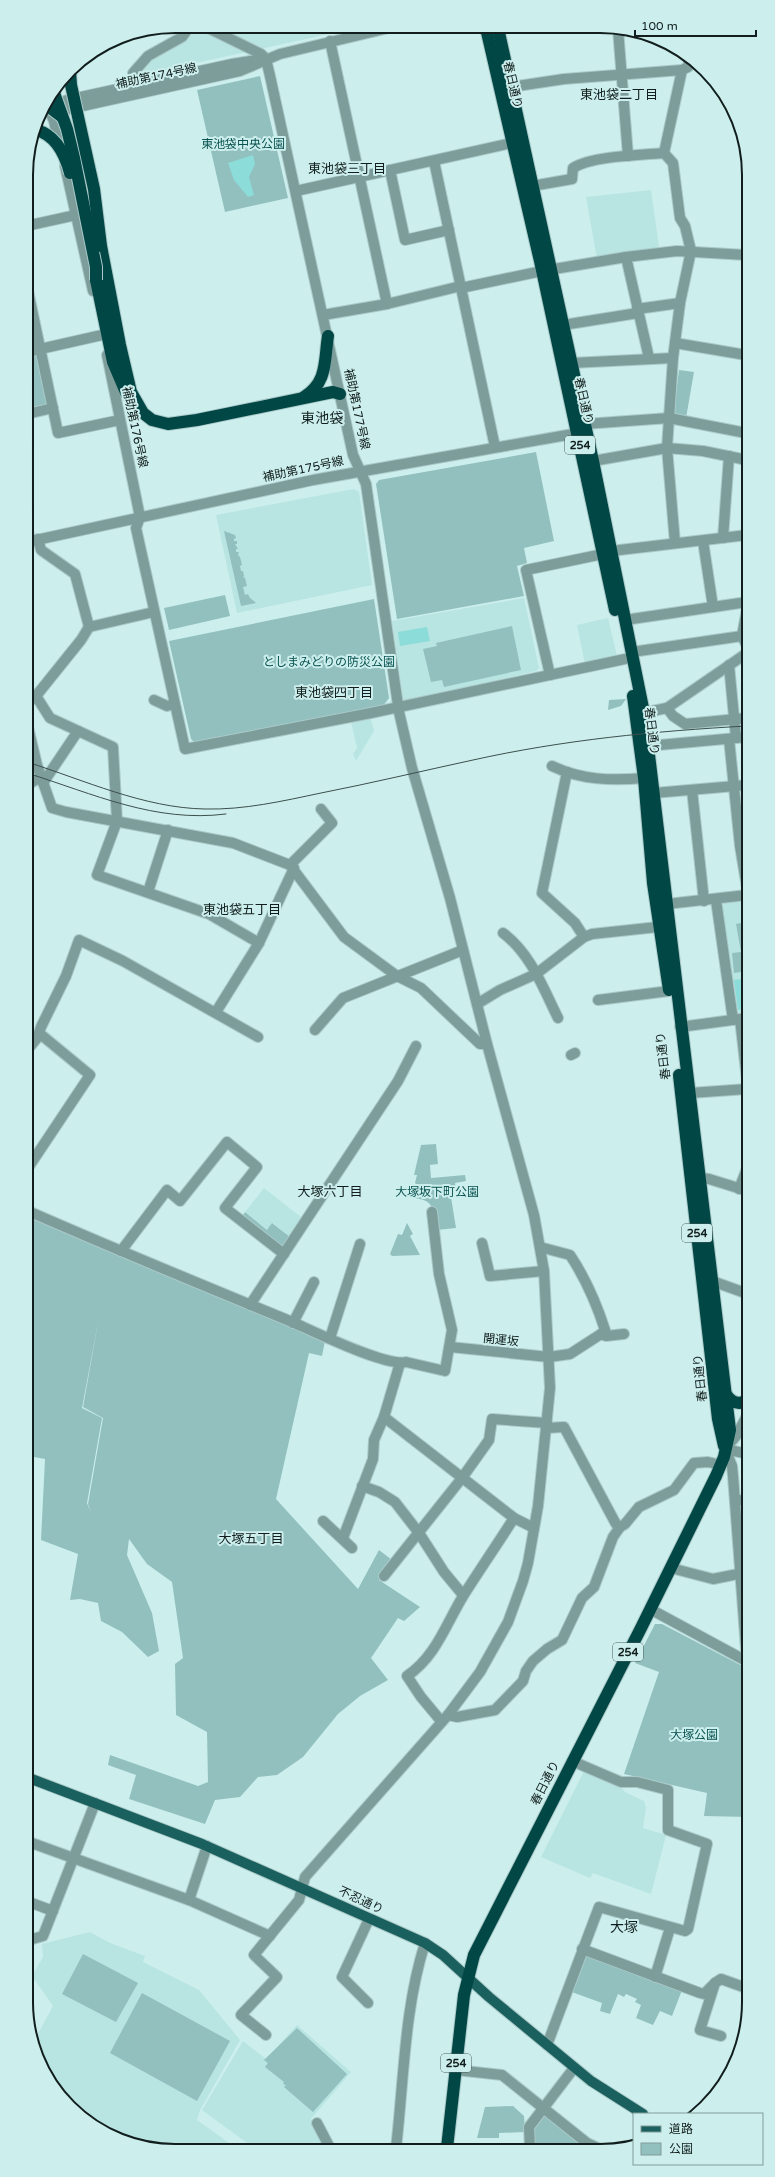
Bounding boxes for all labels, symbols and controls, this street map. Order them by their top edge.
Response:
scale bar [635,12,756,38]
text: 100 m [641,19,678,33]
street label: 春日通り [501,60,525,110]
street label: 補助第174号線 [114,61,198,91]
district label: 東池袋二丁目 [580,87,658,103]
park label: 東池袋中央公園 [201,137,285,151]
district label: 東池袋三丁目 [308,161,386,177]
street label: 補助第177号線 [342,367,372,451]
street label: 春日通り [572,376,596,426]
street label: 補助第176号線 [120,385,150,469]
district label: 東池袋 [301,410,343,427]
road number: 254 [565,436,595,454]
street label: 補助第175号線 [261,454,345,484]
park label: としまみどりの防災公園 [263,655,395,669]
district label: 東池袋四丁目 [295,685,373,701]
street label: 春日通り [642,706,662,756]
district label: 東池袋五丁目 [203,902,281,918]
street label: 春日通り [653,1031,673,1081]
district label: 大塚六丁目 [297,1184,363,1200]
park label: 大塚坂下町公園 [395,1185,479,1199]
road number: 254 [682,1224,712,1242]
street label: 開運坂 [482,1331,520,1349]
street label: 春日通り [691,1353,709,1403]
district label: 大塚五丁目 [218,1531,284,1547]
road number: 254 [613,1643,643,1661]
park label: 大塚公園 [670,1728,718,1742]
street label: 春日通り [528,1758,562,1808]
street label: 不忍通り [336,1884,386,1916]
district label: 大塚 [610,1919,638,1936]
road number: 254 [441,2054,471,2072]
legend [633,2113,763,2165]
text: 道路 [669,2122,693,2136]
text: 公園 [669,2142,693,2156]

